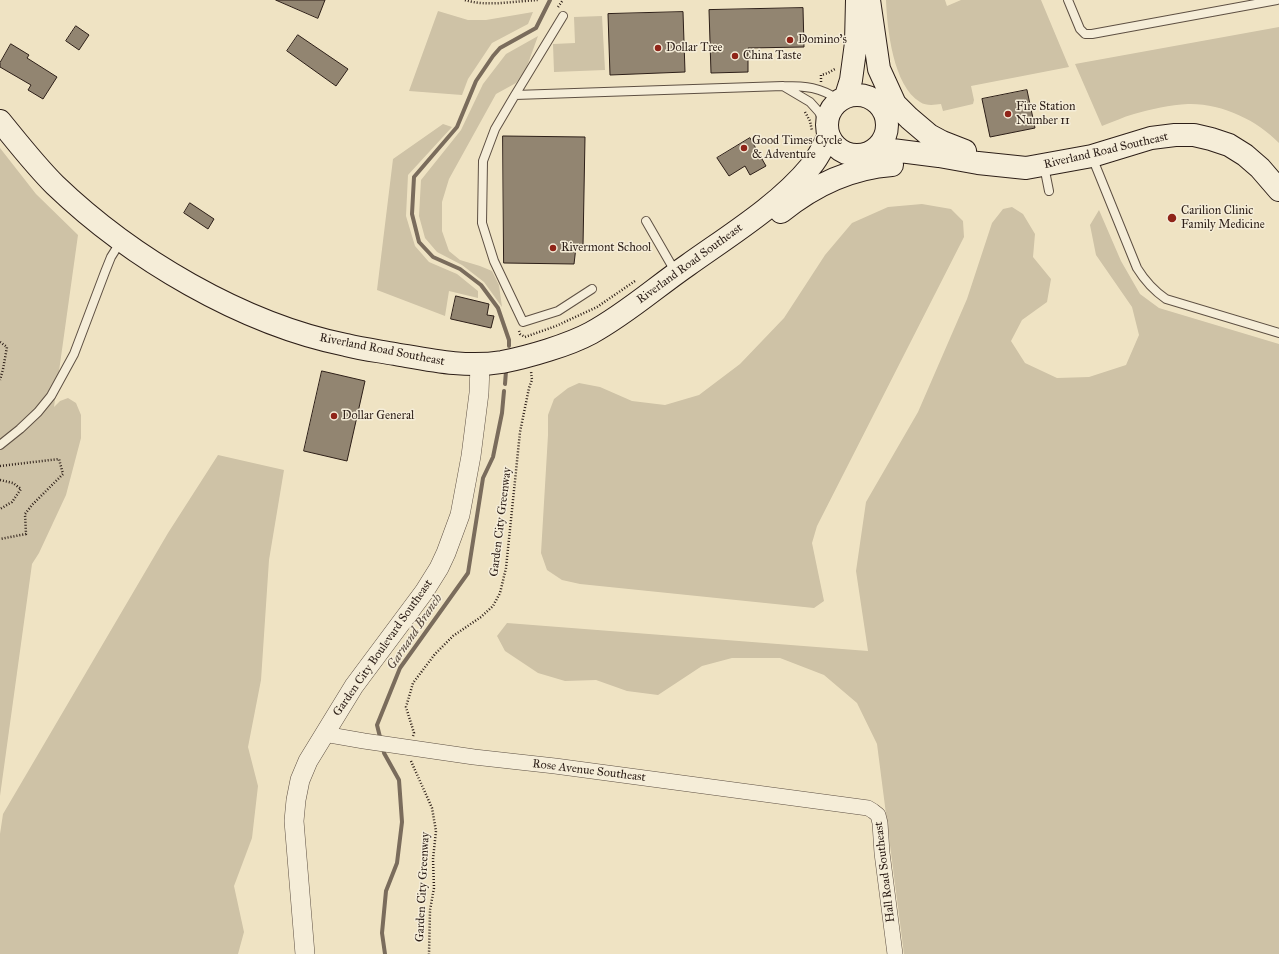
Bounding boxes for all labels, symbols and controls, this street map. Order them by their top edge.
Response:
place label: Domino's [798,33,847,47]
marker: Domino's [785,35,795,45]
place label: Dollar Tree [666,41,723,55]
marker: Dollar Tree [653,43,663,53]
place label: China Taste [743,49,801,63]
marker: China Taste [730,51,740,61]
place label: Fire Station Number 11 [1016,100,1075,128]
marker: Fire Station Number 11 [1003,109,1013,119]
street label: Riverland Road Southeast [1042,130,1170,172]
place label: Good Times Cycle & Adventure [752,134,842,162]
marker: Good Times Cycle & Adventure [739,143,749,153]
place label: Carilion Clinic Family Medicine [1181,204,1265,232]
marker: Carilion Clinic Family Medicine [1166,212,1178,224]
street label: Riverland Road Southeast [634,221,746,307]
place label: Rivermont School [561,241,651,255]
marker: Rivermont School [548,243,558,253]
street label: Riverland Road Southeast [318,331,446,369]
place label: Dollar General [342,409,414,423]
marker: Dollar General [329,411,339,421]
street label: Garden City Greenway [487,466,515,578]
street label: Garden City Boulevard Southeast [330,577,436,719]
water label: Garnand Branch [384,591,446,673]
street label: Rose Avenue Southeast [532,757,646,785]
street label: Hall Road Southeast [872,821,898,923]
street label: Garden City Greenway [413,832,433,942]

